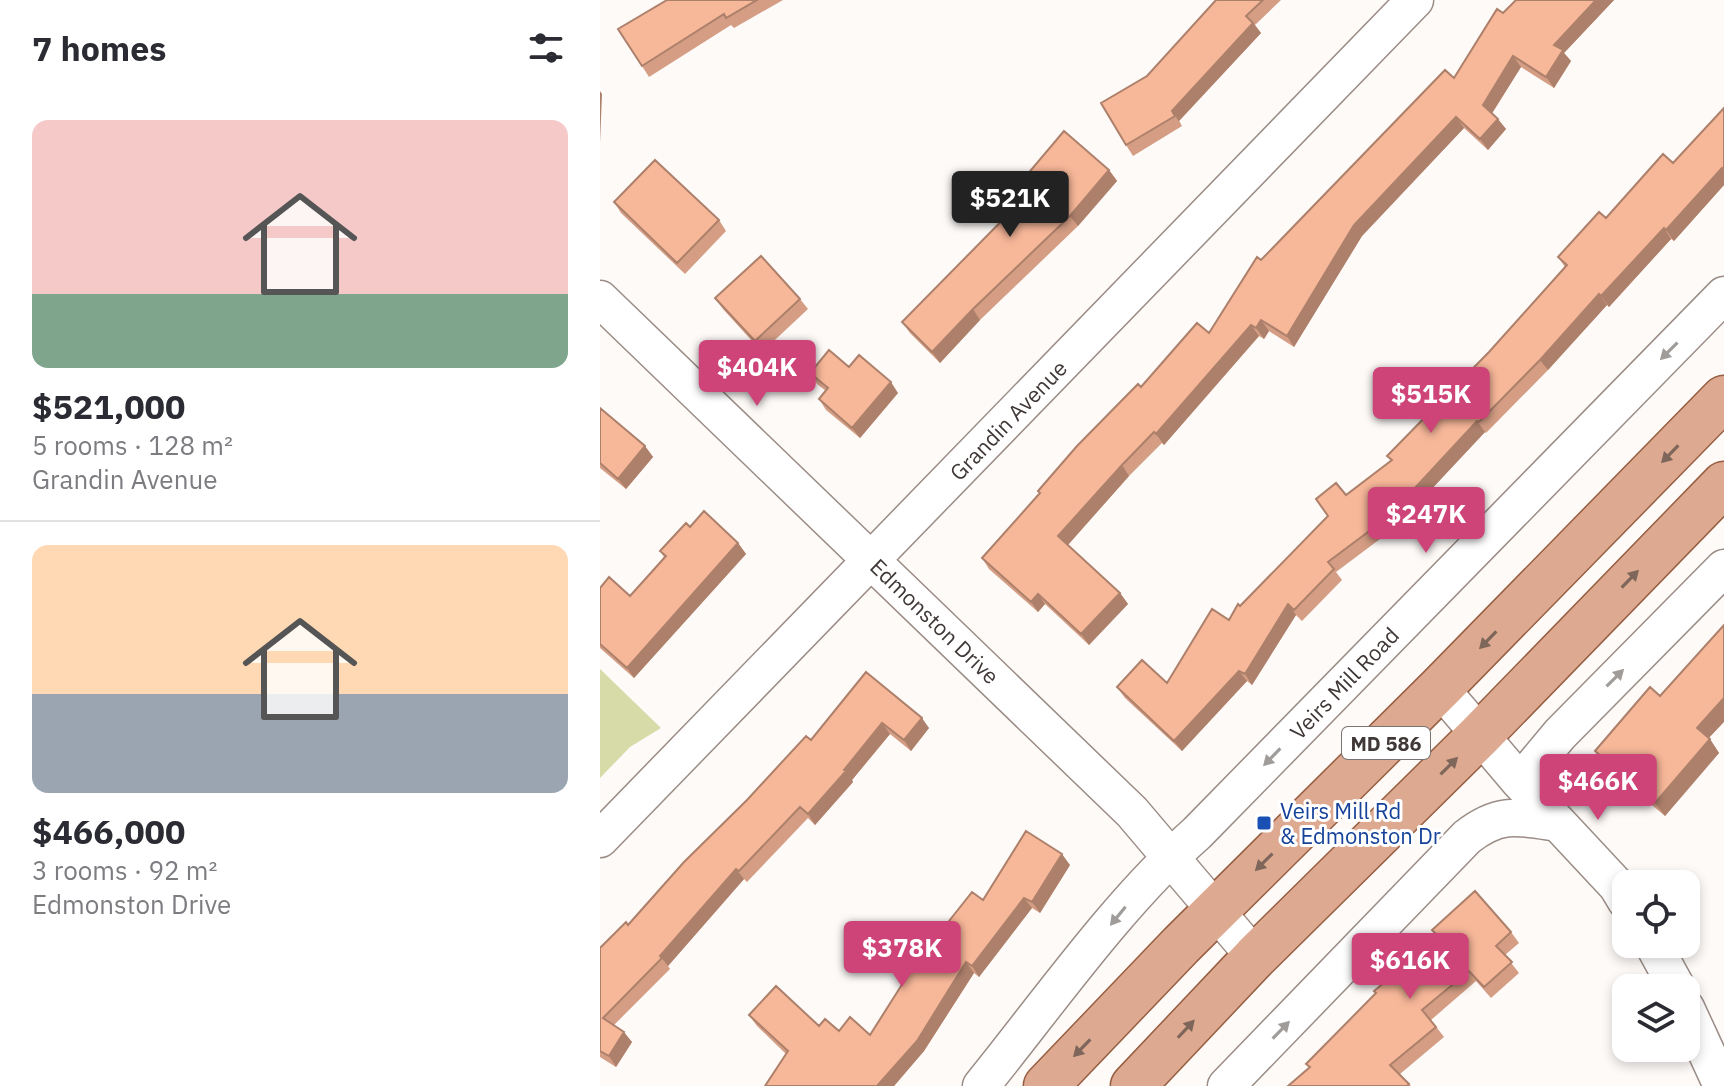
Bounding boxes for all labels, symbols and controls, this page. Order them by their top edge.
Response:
text: 7 homes [32,26,167,70]
icon: filters [524,26,568,70]
pin: $521K [954,171,1066,239]
icon: home [228,172,372,316]
text: $521K [970,180,1050,214]
pin: $404K [701,340,813,408]
one-way arrow [1660,341,1679,360]
text: $404K [717,349,797,383]
street label: Grandin Avenue [943,353,1073,487]
pin: $515K [1375,367,1487,435]
text: $515K [1391,376,1471,410]
text: $521,000 [32,384,185,428]
text: 5 rooms · 128 m² [32,428,233,462]
one-way arrow [1661,444,1679,463]
text: Grandin Avenue [32,462,217,496]
pin: $247K [1370,487,1482,555]
text: $247K [1386,496,1466,530]
street label: Edmonston Drive [864,552,1006,690]
one-way arrow [1620,570,1639,589]
icon: home [228,597,372,741]
street label: Veirs Mill Road [1283,621,1405,745]
one-way arrow [1479,630,1498,649]
one-way arrow [1605,669,1624,688]
road number: MD 586 [1342,727,1430,759]
one-way arrow [1263,747,1281,766]
pin: $466K [1542,754,1654,822]
one-way arrow [1439,757,1458,776]
text: $466K [1558,763,1638,797]
place label: Veirs Mill Rd & Edmonston Dr [1280,796,1441,850]
text: $466,000 [32,809,185,853]
marker: Veirs Mill Rd & Edmonston Dr [1255,814,1273,832]
text: 3 rooms · 92 m² [32,853,217,887]
one-way arrow [1255,853,1274,871]
map controls [1612,870,1700,1062]
button: locate [1612,870,1700,958]
text: Edmonston Drive [32,887,231,921]
one-way arrow [1110,906,1127,926]
pin: $378K [846,921,958,989]
text: $378K [862,930,942,964]
pin: $616K [1354,933,1466,1001]
text: $616K [1370,942,1450,976]
button: layers [1612,974,1700,1062]
one-way arrow [1177,1020,1195,1039]
one-way arrow [1271,1021,1289,1040]
one-way arrow [1073,1038,1092,1057]

